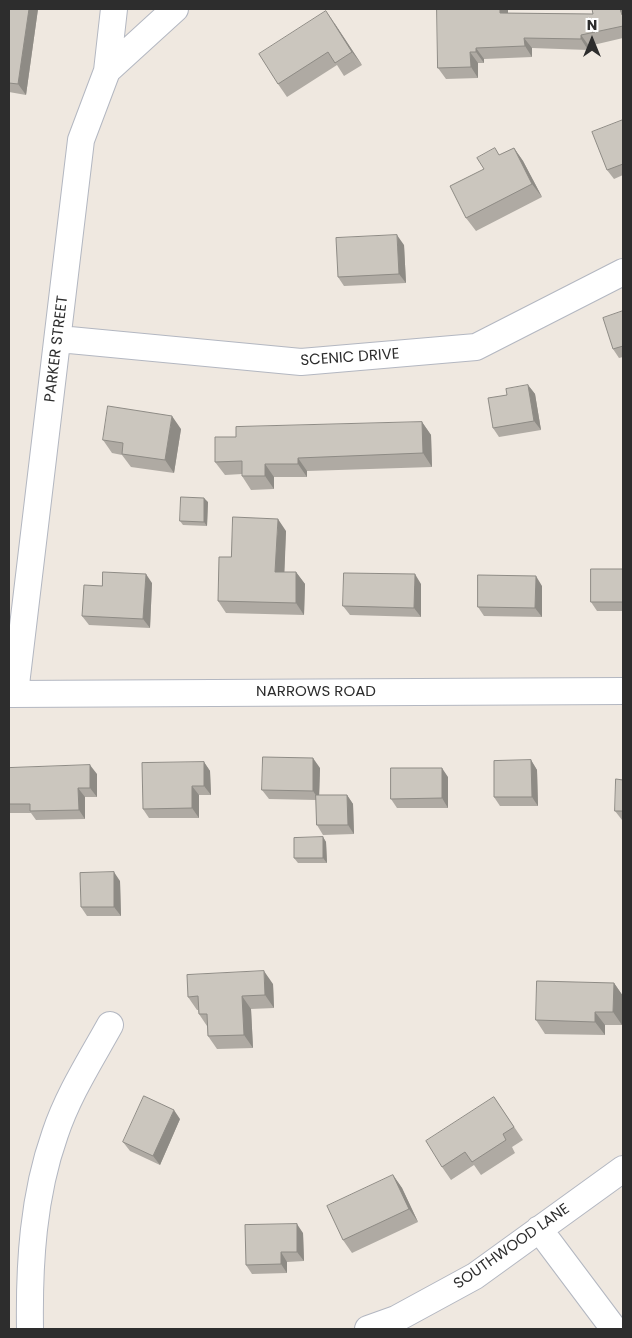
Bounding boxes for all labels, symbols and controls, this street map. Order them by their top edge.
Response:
north arrow [567,15,617,65]
text: N [587,15,597,35]
street label: PARKER STREET [42,295,72,403]
street label: SCENIC DRIVE [300,346,400,370]
street label: NARROWS ROAD [256,683,376,701]
street label: SOUTHWOOD LANE [451,1200,573,1294]

